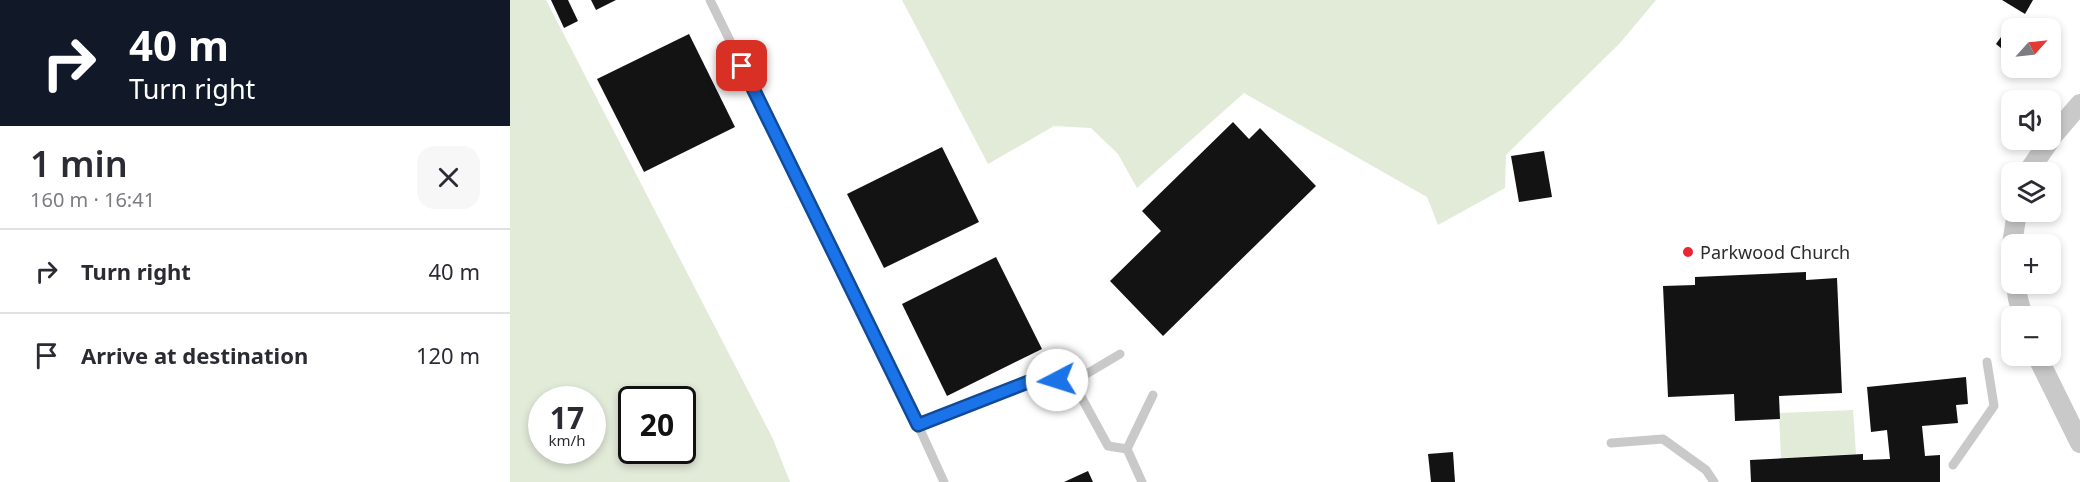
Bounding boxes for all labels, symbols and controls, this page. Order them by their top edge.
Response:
text: 40 m [129,16,229,73]
north arrow [2001,18,2061,78]
map controls [2001,18,2061,366]
icon: right [30,24,108,102]
pin [716,40,767,91]
icon: arrive [725,49,758,82]
text: Turn right [129,70,255,107]
button: sound [2001,90,2061,150]
text: 1 min [30,139,128,188]
button: close [417,146,480,209]
button: layers [2001,162,2061,222]
text: 160 m · 16:41 [30,186,155,213]
button: + [2001,234,2061,294]
place label: Parkwood Church [1700,240,1850,264]
marker: Parkwood Church [1681,245,1695,259]
icon: right [30,255,63,288]
text: Turn right [81,256,191,286]
text: 40 m [429,256,480,286]
button: − [2001,306,2061,366]
icon: arrive [30,339,63,372]
text: Arrive at destination [81,340,308,370]
text: 120 m [416,340,480,370]
position arrow [1025,348,1089,412]
speed limit sign: 20 [618,386,696,464]
text: 17 [550,397,584,438]
text: km/h [549,430,585,450]

